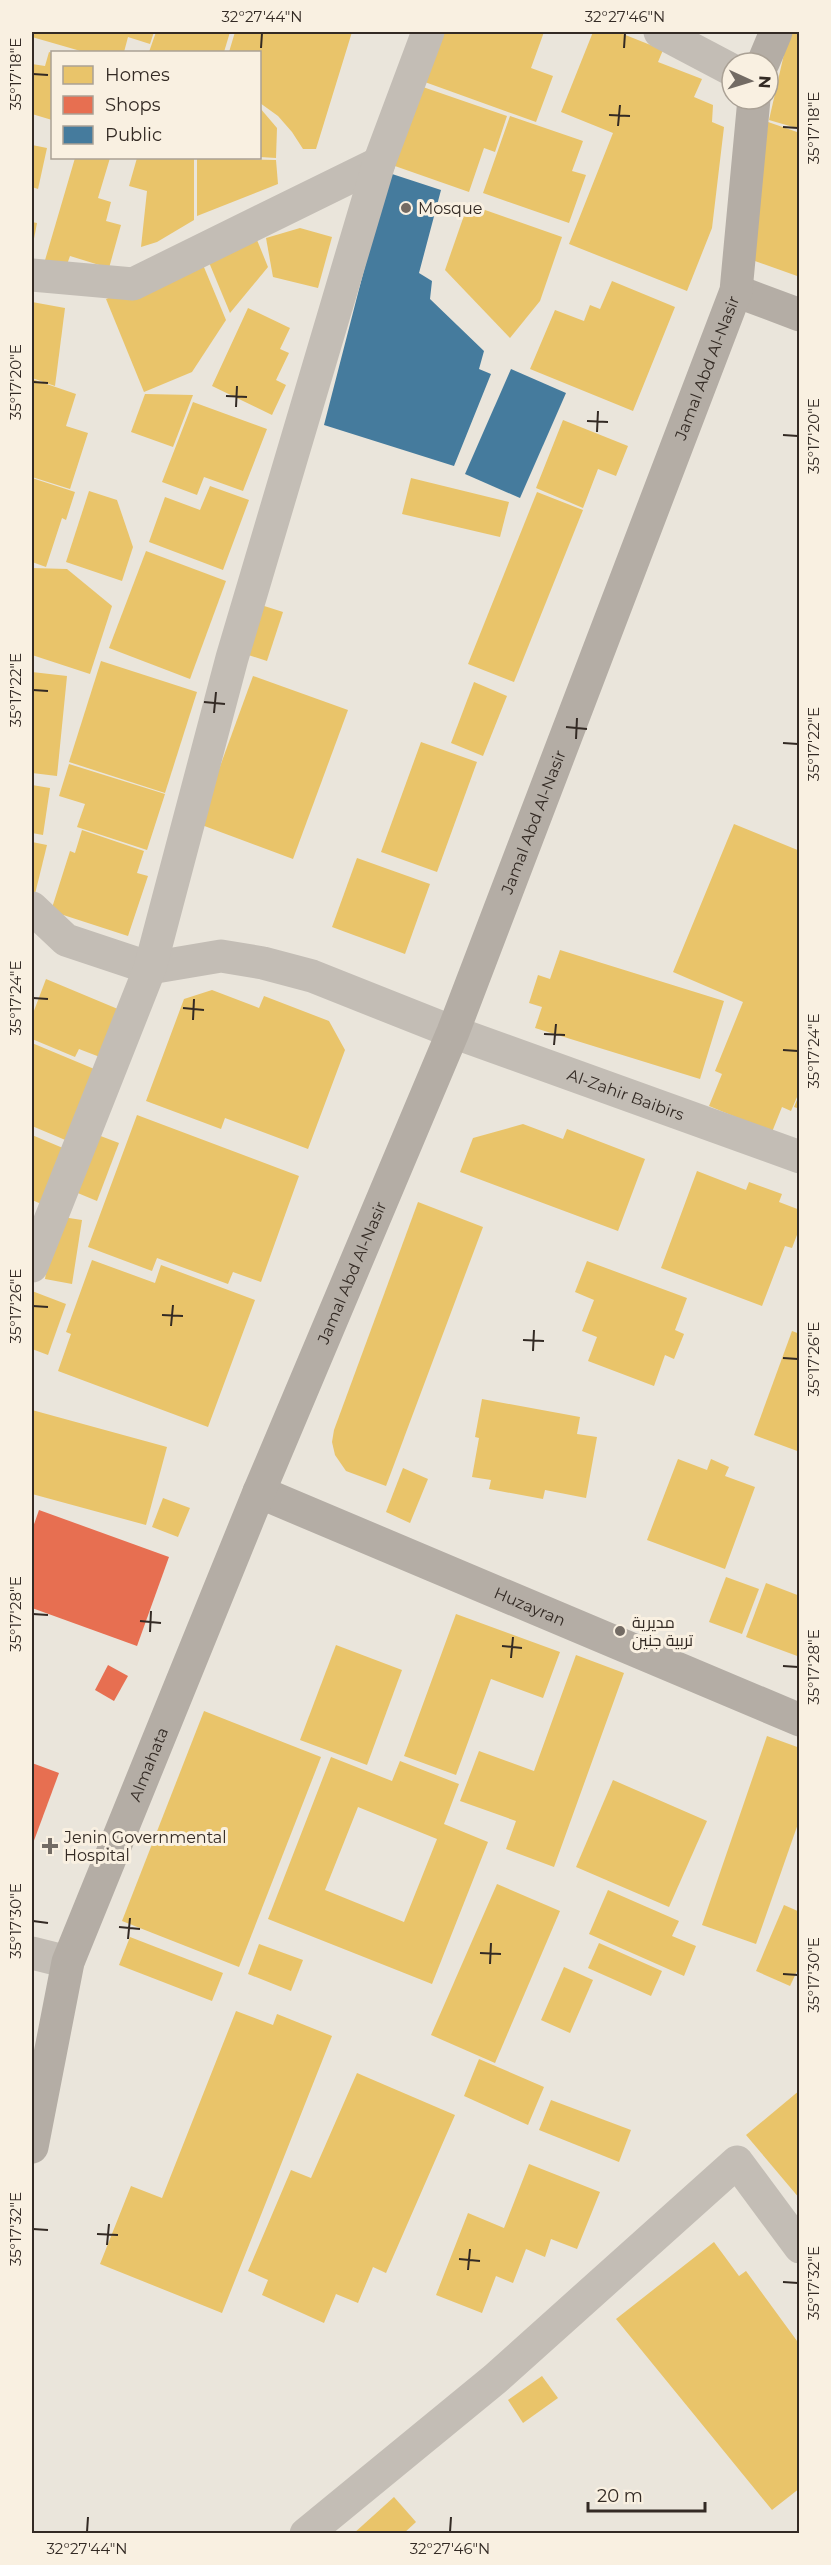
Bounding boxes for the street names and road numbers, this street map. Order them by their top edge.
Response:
street label: Jamal Abd Al-Nasir [670,293,743,444]
street label: Jamal Abd Al-Nasir [497,747,569,898]
street label: Al-Zahir Baibirs [565,1065,687,1124]
street label: Jamal Abd Al-Nasir [313,1198,390,1348]
street label: Huzayran [491,1583,569,1630]
street label: Almahata [125,1724,172,1804]

